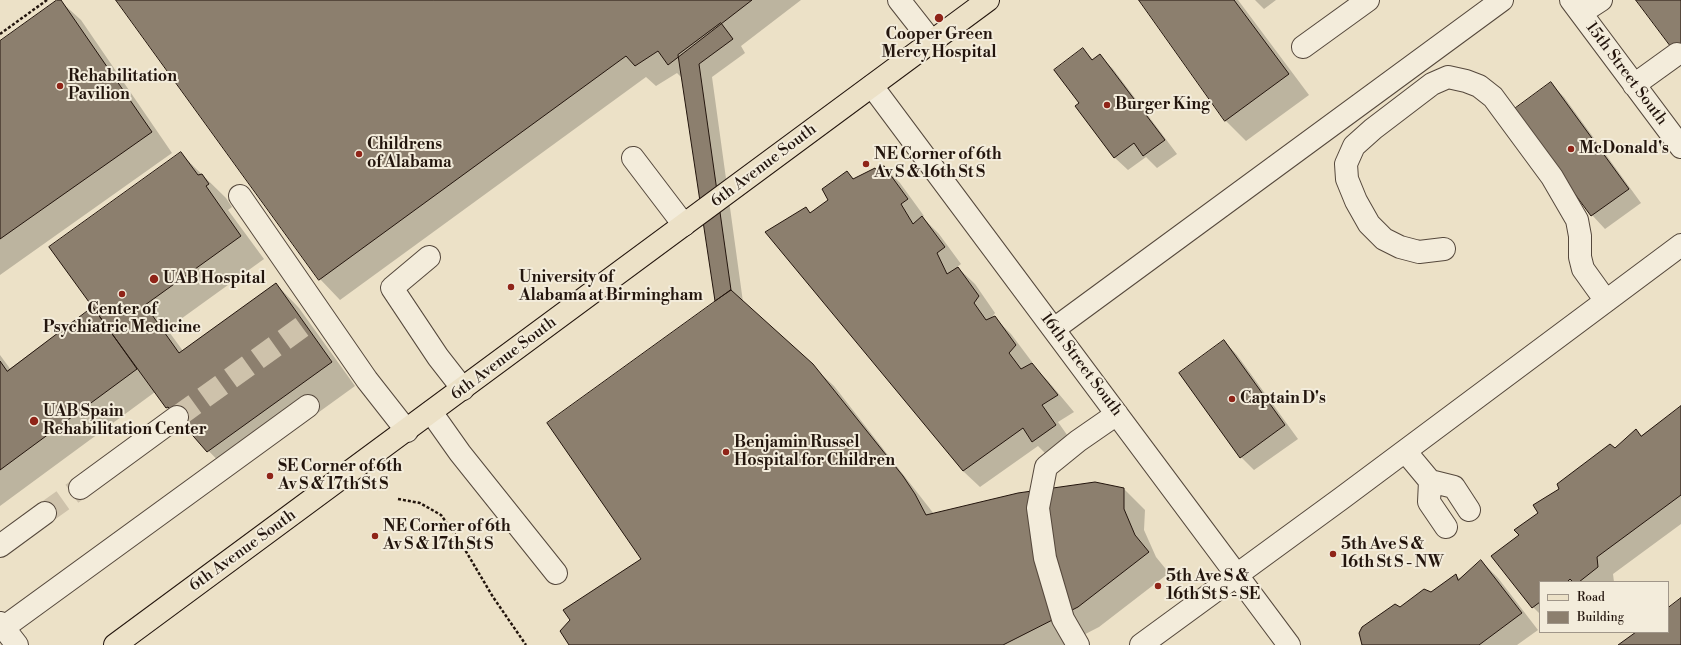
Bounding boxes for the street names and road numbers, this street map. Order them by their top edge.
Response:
street label: 15th Street South [1581,19,1671,129]
street label: 6th Avenue South [707,120,821,212]
street label: 16th Street South [1036,310,1126,420]
street label: 6th Avenue South [447,313,561,405]
street label: 6th Avenue South [186,506,300,596]

